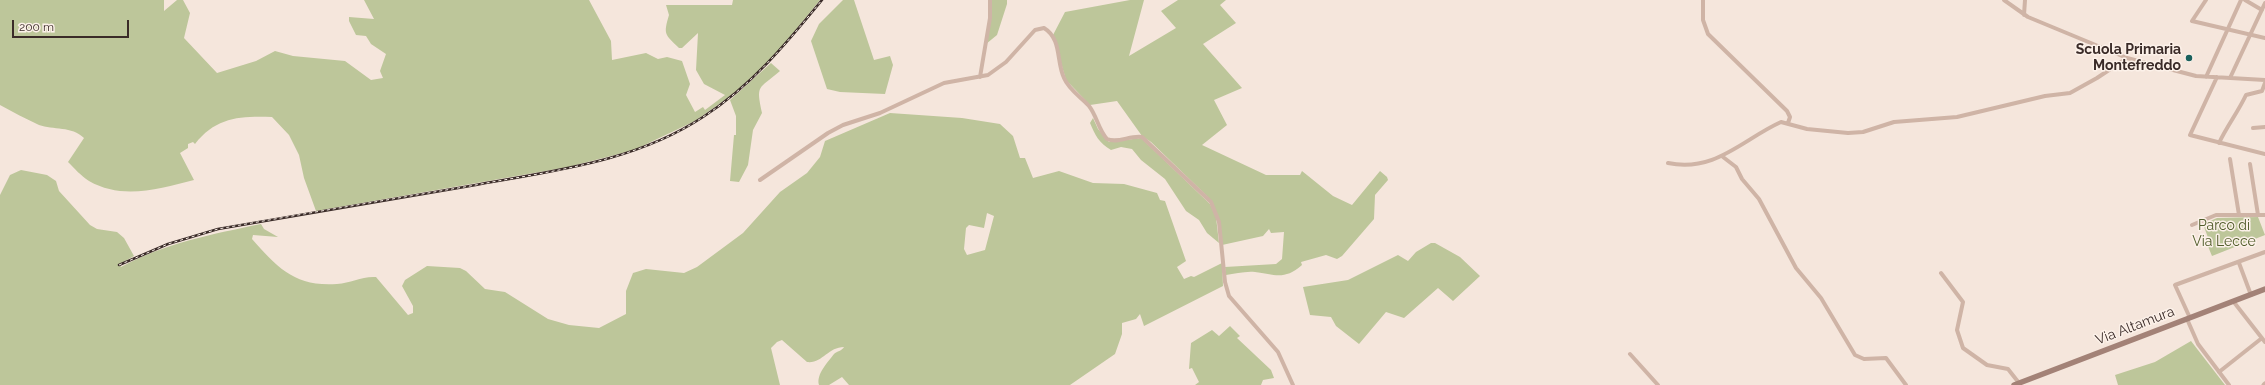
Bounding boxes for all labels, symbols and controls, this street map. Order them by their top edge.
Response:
scale bar [14,12,131,38]
text: 200 m [19,20,54,34]
place label: Scuola Primaria Montefreddo [2076,42,2181,74]
marker: Scuola Primaria Montefreddo [2184,53,2194,63]
park label: Parco di Via Lecce [2192,218,2256,250]
street label: Via Altamura [2093,303,2177,349]

